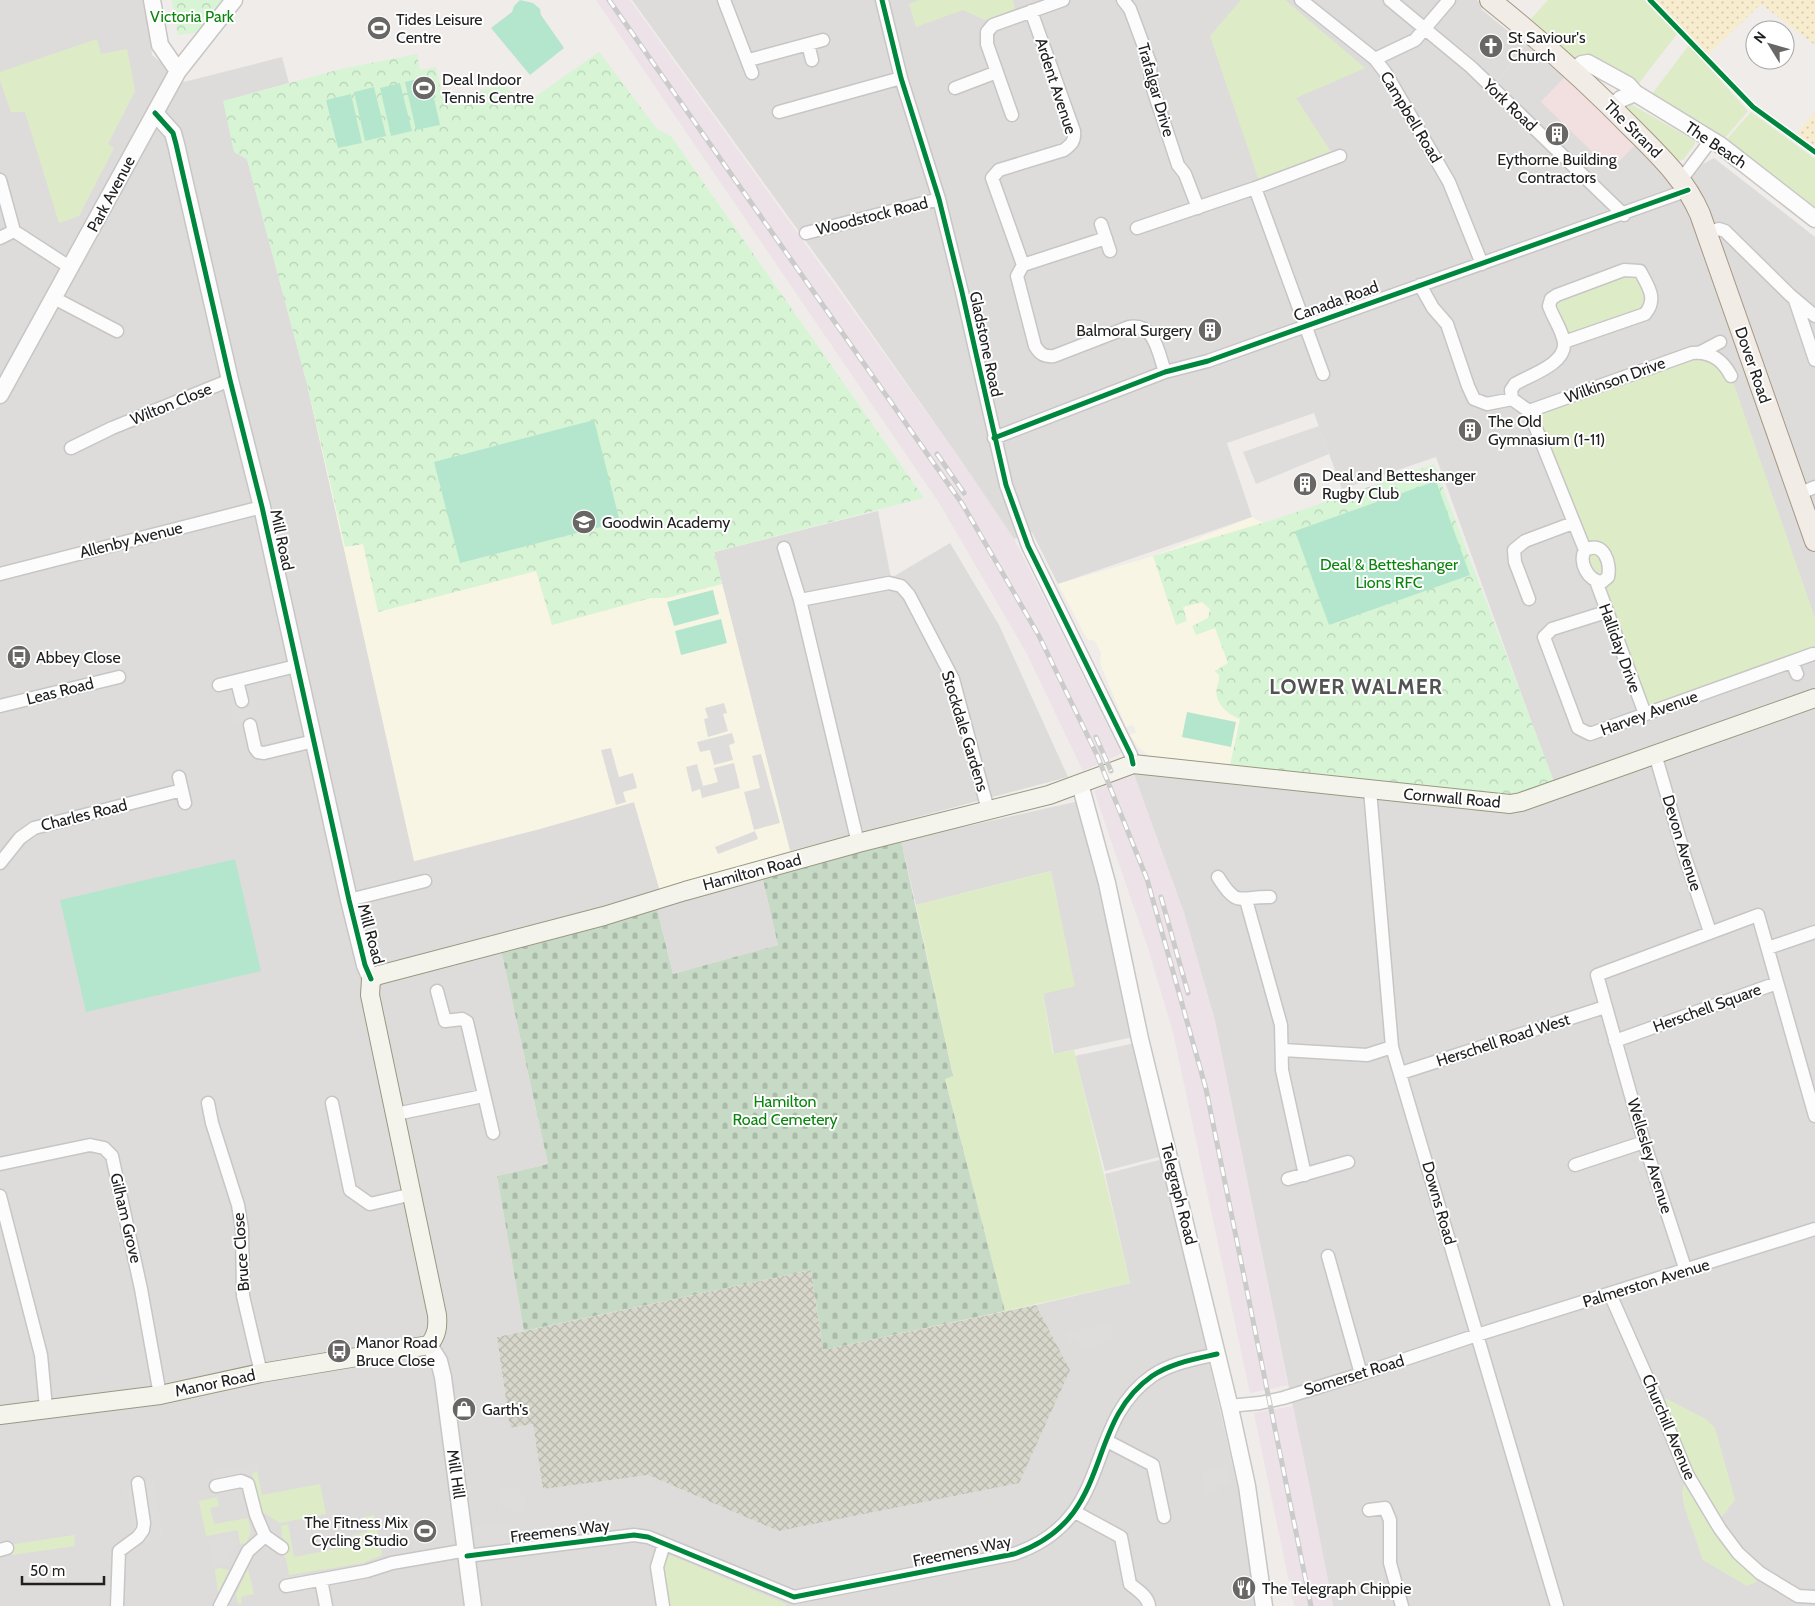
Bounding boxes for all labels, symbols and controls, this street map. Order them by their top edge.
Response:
park label: Victoria Park [150,7,235,26]
place label: Tides Leisure Centre [396,10,483,47]
sports icon: Tides Leisure Centre [366,15,392,41]
north arrow [1745,20,1795,70]
place label: St Saviour's Church [1508,28,1586,65]
text: N [1749,28,1770,47]
church icon: St Saviour's Church [1478,33,1504,59]
street label: Ardent Avenue [1031,35,1081,137]
street label: Trafalgar Drive [1134,41,1178,139]
street label: Campbell Road [1376,68,1446,166]
place label: Deal Indoor Tennis Centre [442,70,534,107]
street label: York Road [1479,74,1541,135]
sports icon: Deal Indoor Tennis Centre [411,75,437,101]
street label: The Strand [1600,96,1666,162]
street label: The Beach [1682,117,1750,173]
building icon: Eythorne Building Contractors [1544,121,1570,147]
place label: Eythorne Building Contractors [1497,150,1618,187]
street label: Park Avenue [83,153,139,235]
street label: Woodstock Road [814,193,930,239]
street label: Canada Road [1291,277,1381,325]
street label: Gladstone Road [966,290,1006,398]
building icon: Balmoral Surgery [1197,317,1223,343]
place label: Balmoral Surgery [1076,321,1192,340]
street label: Dover Road [1731,324,1775,406]
street label: Wilkinson Drive [1562,353,1668,407]
street label: Wilton Close [128,379,214,429]
place label: The Old Gymnasium (1-11) [1488,412,1605,449]
building icon: The Old Gymnasium (1-11) [1457,417,1483,443]
place label: Deal and Betteshanger Rugby Club [1322,466,1477,503]
building icon: Deal and Betteshanger Rugby Club [1292,471,1318,497]
street label: Mill Road [266,508,298,572]
school or university icon: Goodwin Academy [571,509,597,535]
place label: Goodwin Academy [602,513,730,532]
street label: Allenby Avenue [78,518,184,562]
park label: Deal & Betteshanger Lions RFC [1320,555,1459,592]
street label: Halliday Drive [1595,601,1645,695]
bus stop icon: Abbey Close [6,644,32,670]
place label: Abbey Close [36,648,121,667]
street label: Stockdale Gardens [938,668,993,794]
street label: Leas Road [24,673,96,709]
district label: LOWER WALMER [1269,674,1443,699]
street label: Harvey Avenue [1598,687,1700,739]
street label: Cornwall Road [1403,784,1501,812]
street label: Devon Avenue [1658,793,1706,893]
street label: Charles Road [39,795,129,835]
street label: Hamilton Road [701,850,803,894]
street label: Mill Road [354,902,388,966]
street label: Herschell Square [1650,980,1764,1036]
street label: Herschell Road West [1434,1009,1573,1071]
park label: Hamilton Road Cemetery [732,1092,838,1129]
street label: Wellesley Avenue [1623,1096,1677,1216]
street label: Telegraph Road [1157,1141,1201,1247]
street label: Downs Road [1418,1159,1460,1247]
street label: Gilham Grove [106,1171,146,1265]
street label: Bruce Close [229,1212,253,1292]
street label: Palmerston Avenue [1580,1255,1712,1311]
place label: Manor Road Bruce Close [356,1333,438,1370]
bus stop icon: Manor Road Bruce Close [326,1338,352,1364]
street label: Somerset Road [1302,1351,1406,1399]
street label: Manor Road [173,1365,257,1401]
street label: Churchill Avenue [1638,1371,1700,1483]
shop icon: Garth's [451,1396,477,1422]
place label: Garth's [482,1400,529,1419]
street label: Mill Hill [443,1448,469,1500]
place label: The Fitness Mix Cycling Studio [304,1513,408,1550]
street label: Freemens Way [509,1515,611,1547]
sports icon: The Fitness Mix Cycling Studio [412,1518,438,1544]
street label: Freemens Way [911,1531,1013,1571]
scale bar [22,1554,105,1586]
text: 50 m [30,1562,65,1580]
restaurant icon: The Telegraph Chippie [1231,1575,1257,1601]
place label: The Telegraph Chippie [1262,1579,1411,1598]

